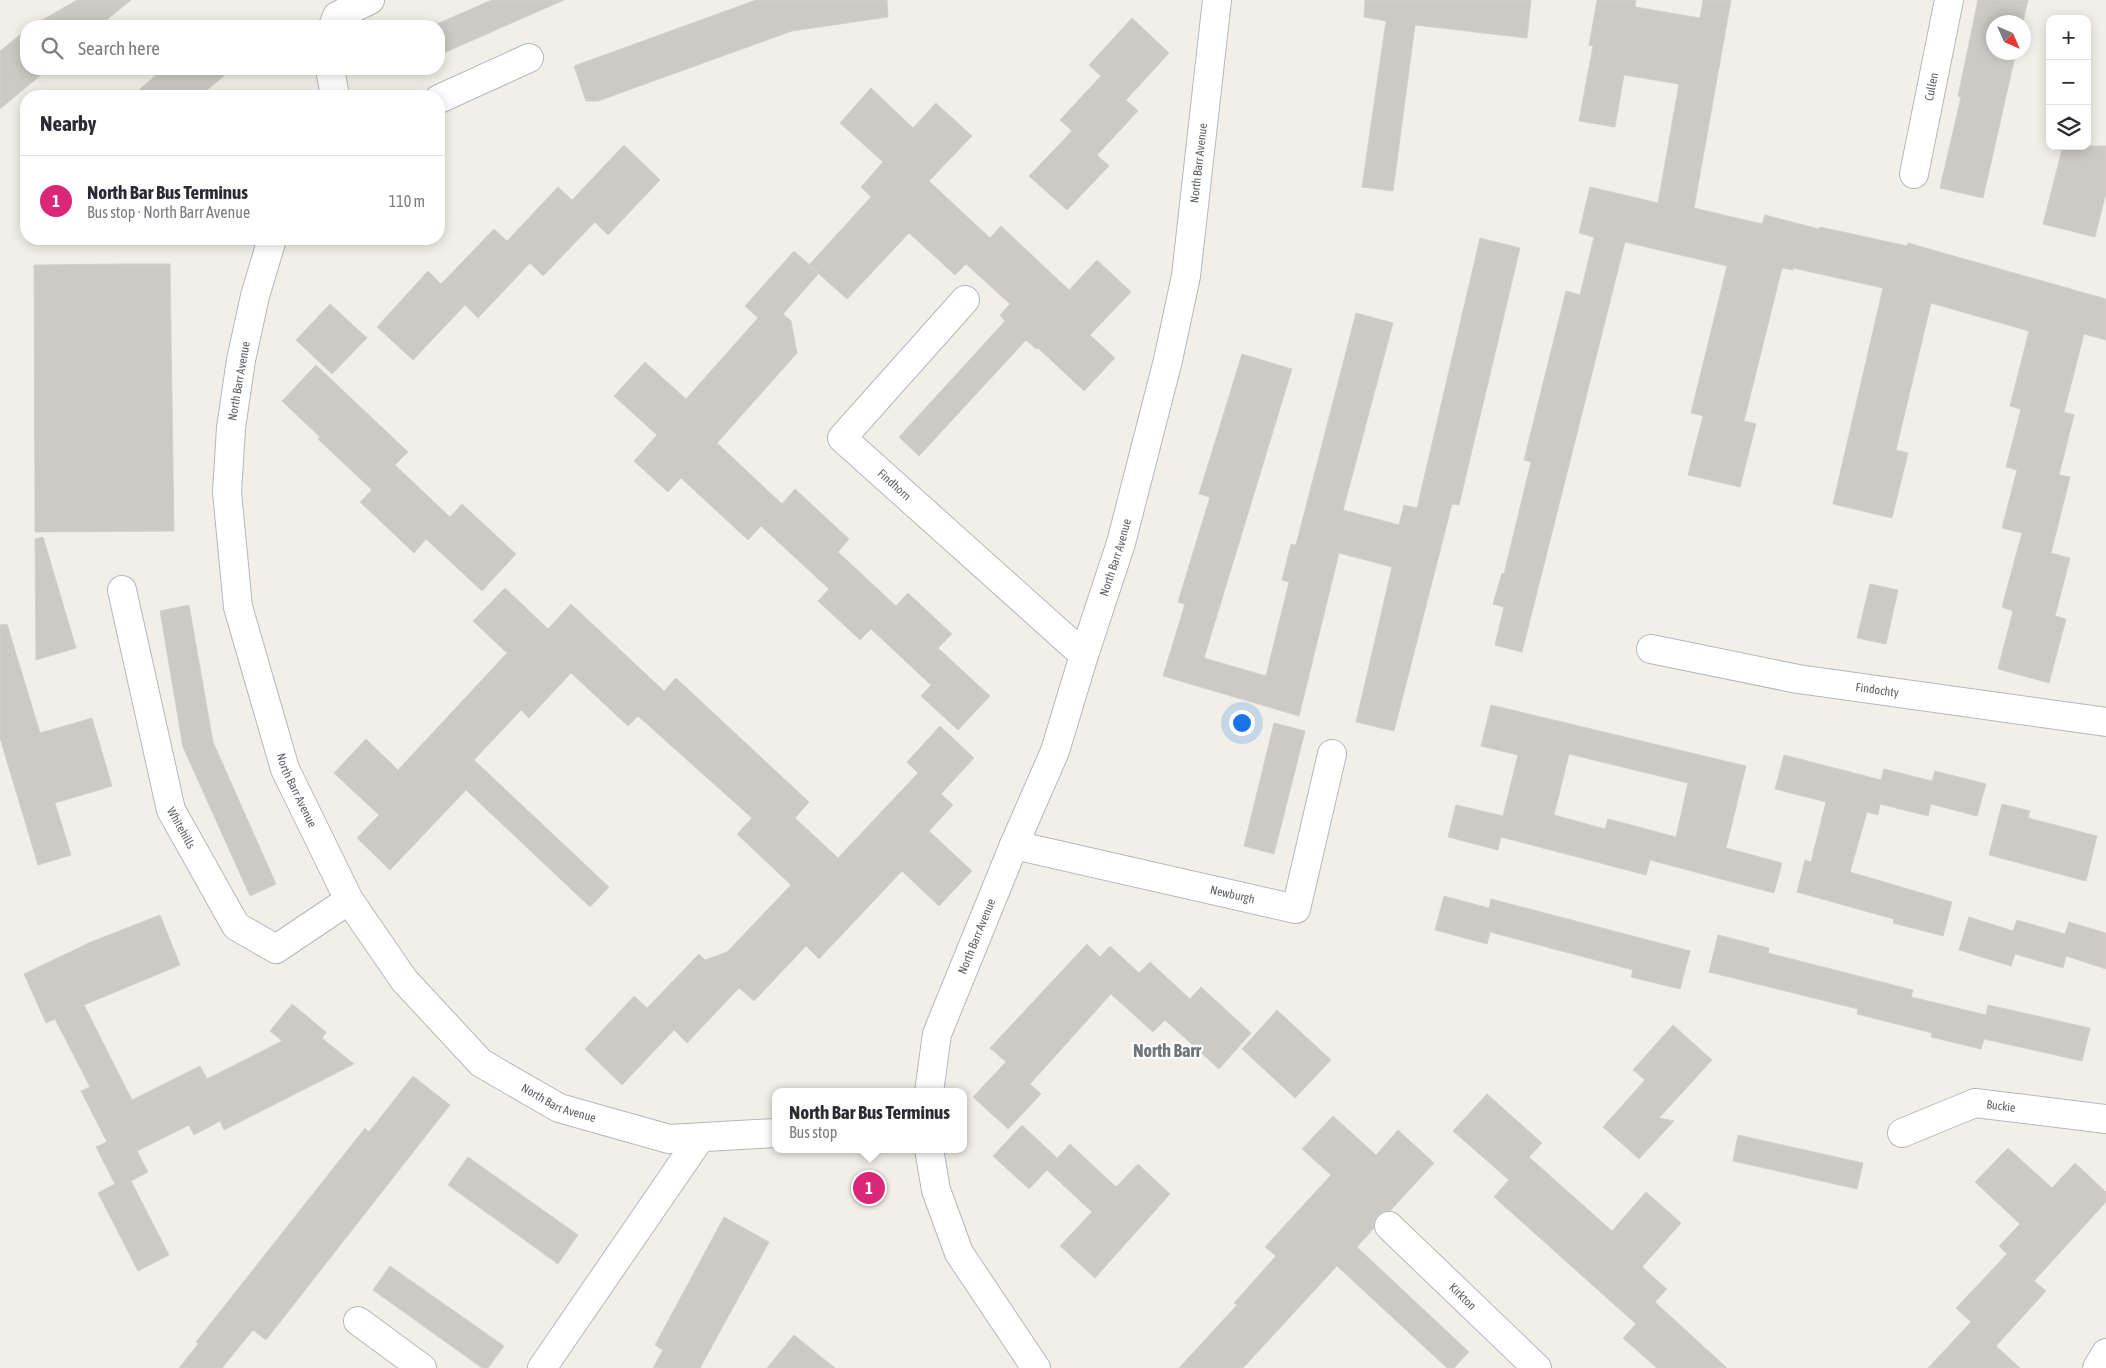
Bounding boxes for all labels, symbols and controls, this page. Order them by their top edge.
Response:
north arrow [1986,15,2031,60]
map controls [2046,15,2091,150]
button: + [2046,15,2091,60]
search box [20,20,445,75]
icon: search [38,34,66,62]
text: Search here [78,37,160,59]
button: − [2046,60,2091,105]
street label: Cullen [1922,71,1941,102]
button: layers [2046,105,2091,150]
text: Nearby [40,111,96,135]
street label: North Barr Avenue [1187,122,1210,204]
text: North Bar Bus Terminus [87,181,248,203]
text: 1 [52,192,60,210]
text: 110 m [389,192,425,210]
text: Bus stop · North Barr Avenue [87,203,250,221]
street label: North Barr Avenue [225,340,253,422]
street label: Findhorn [875,466,914,503]
street label: North Barr Avenue [1097,517,1134,598]
street label: Findochty [1855,680,1900,700]
your location [1229,710,1255,736]
street label: North Barr Avenue [274,751,319,830]
street label: Whitehills [164,805,198,851]
street label: Newburgh [1209,883,1256,906]
street label: North Barr Avenue [955,896,998,976]
district label: North Barr [1133,1040,1202,1061]
street label: North Barr Avenue [519,1081,597,1125]
popup [772,1088,967,1153]
street label: Buckie [1986,1097,2016,1115]
text: North Bar Bus Terminus [789,1101,950,1123]
text: Bus stop [789,1123,837,1141]
pin: 1 [853,1169,885,1207]
street label: Kirkton [1446,1280,1479,1313]

